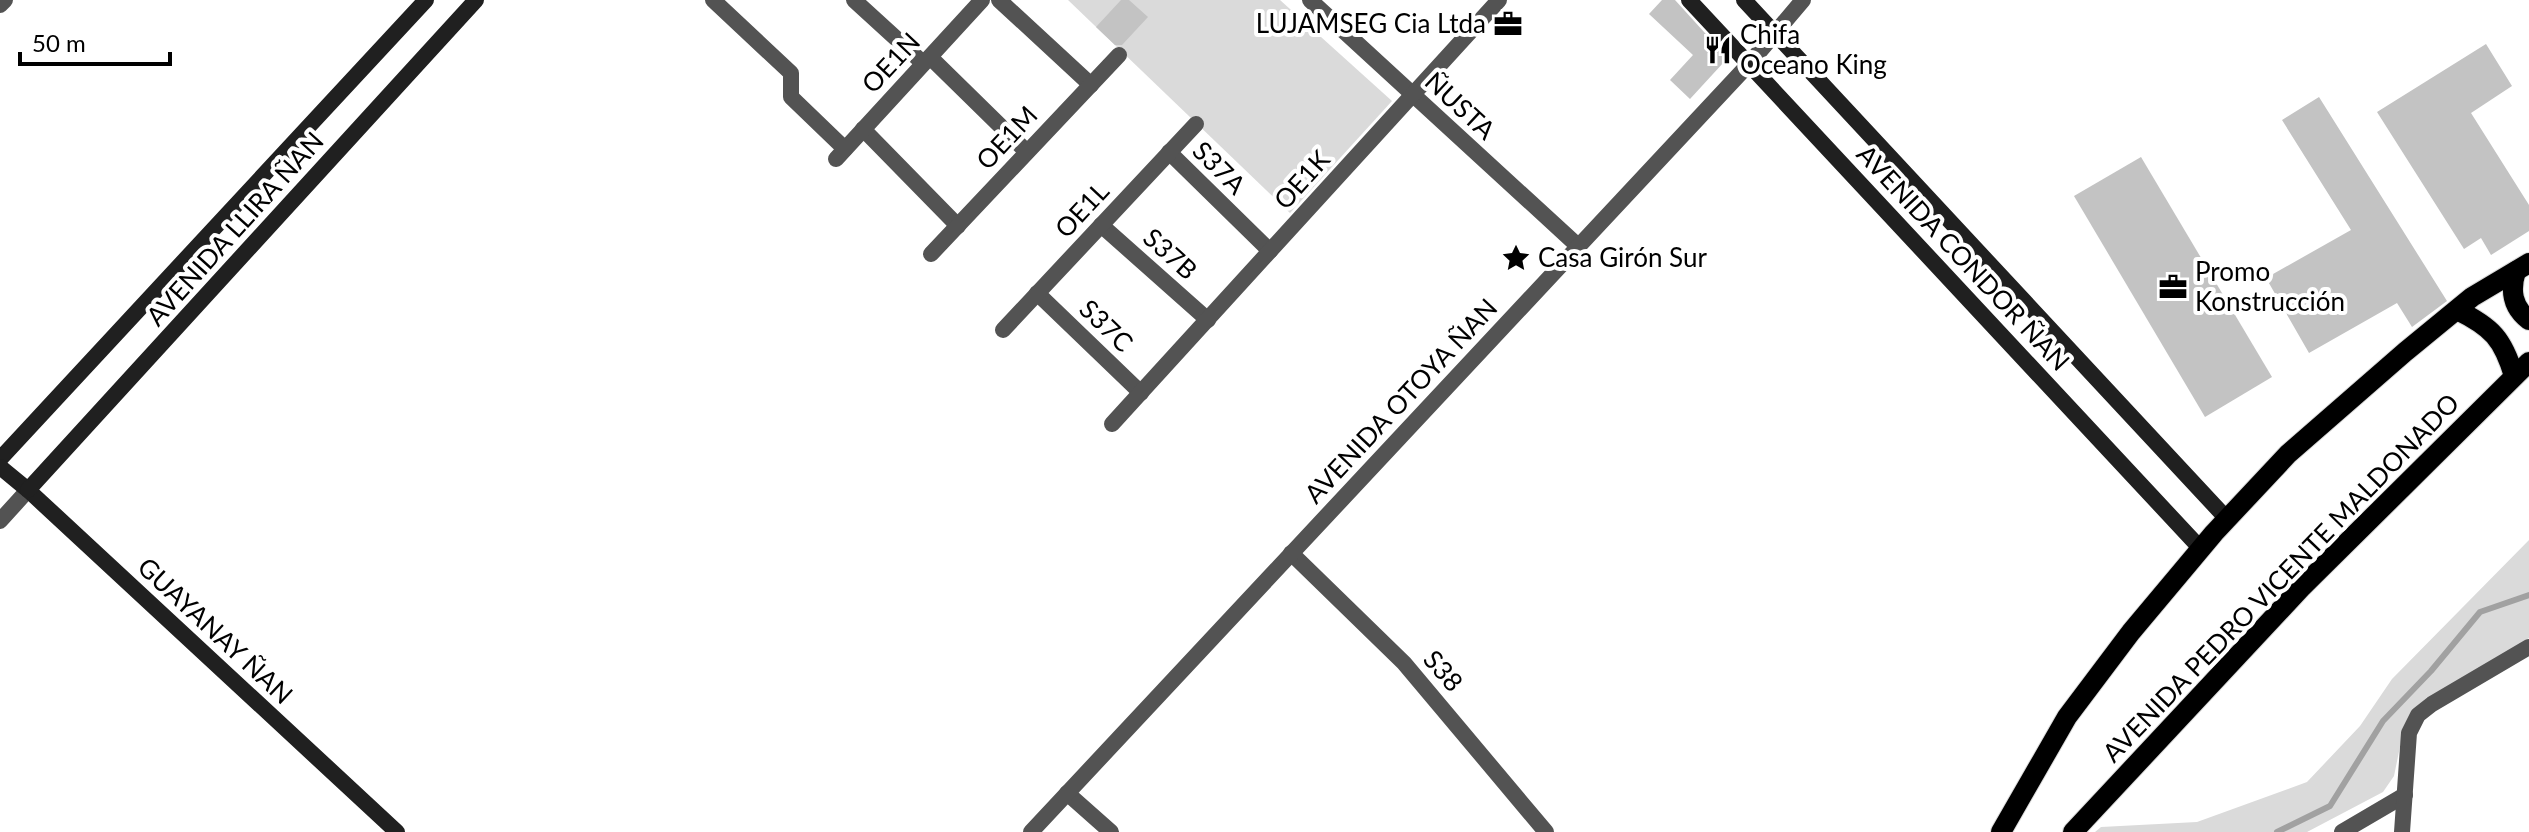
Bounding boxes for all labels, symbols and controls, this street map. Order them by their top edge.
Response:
place label: LUJAMSEG Cia Ltda [1256,7,1486,39]
office icon: LUJAMSEG Cia Ltda [1493,9,1523,39]
scale bar [20,16,170,66]
place label: Chifa Oceano King [1740,18,1887,80]
street label: OE1N [854,26,926,99]
text: 50 m [32,28,86,57]
restaurant icon: Chifa Oceano King [1703,35,1733,65]
street label: ÑUSTA [1419,65,1503,146]
street label: OE1M [969,99,1044,176]
street label: AVENIDA LLIRA ÑAN [139,125,330,332]
street label: S37A [1187,134,1253,201]
street label: AVENIDA CONDOR ÑAN [1851,138,2077,377]
street label: OE1K [1267,143,1336,215]
street label: OE1L [1048,175,1115,244]
street label: S37B [1137,221,1204,286]
place label: Casa Girón Sur [1538,241,1707,273]
place icon: Casa Girón Sur [1501,243,1531,273]
place label: Promo Konstrucción [2195,255,2345,317]
office icon: Promo Konstrucción [2158,272,2188,302]
street label: AVENIDA OTOYA ÑAN [1297,291,1503,509]
street label: S37C [1073,292,1140,358]
street label: AVENIDA PEDRO VICENTE MALDONADO [2095,387,2465,768]
street label: GUAYANAY ÑAN [132,550,300,710]
street label: S38 [1417,643,1470,698]

